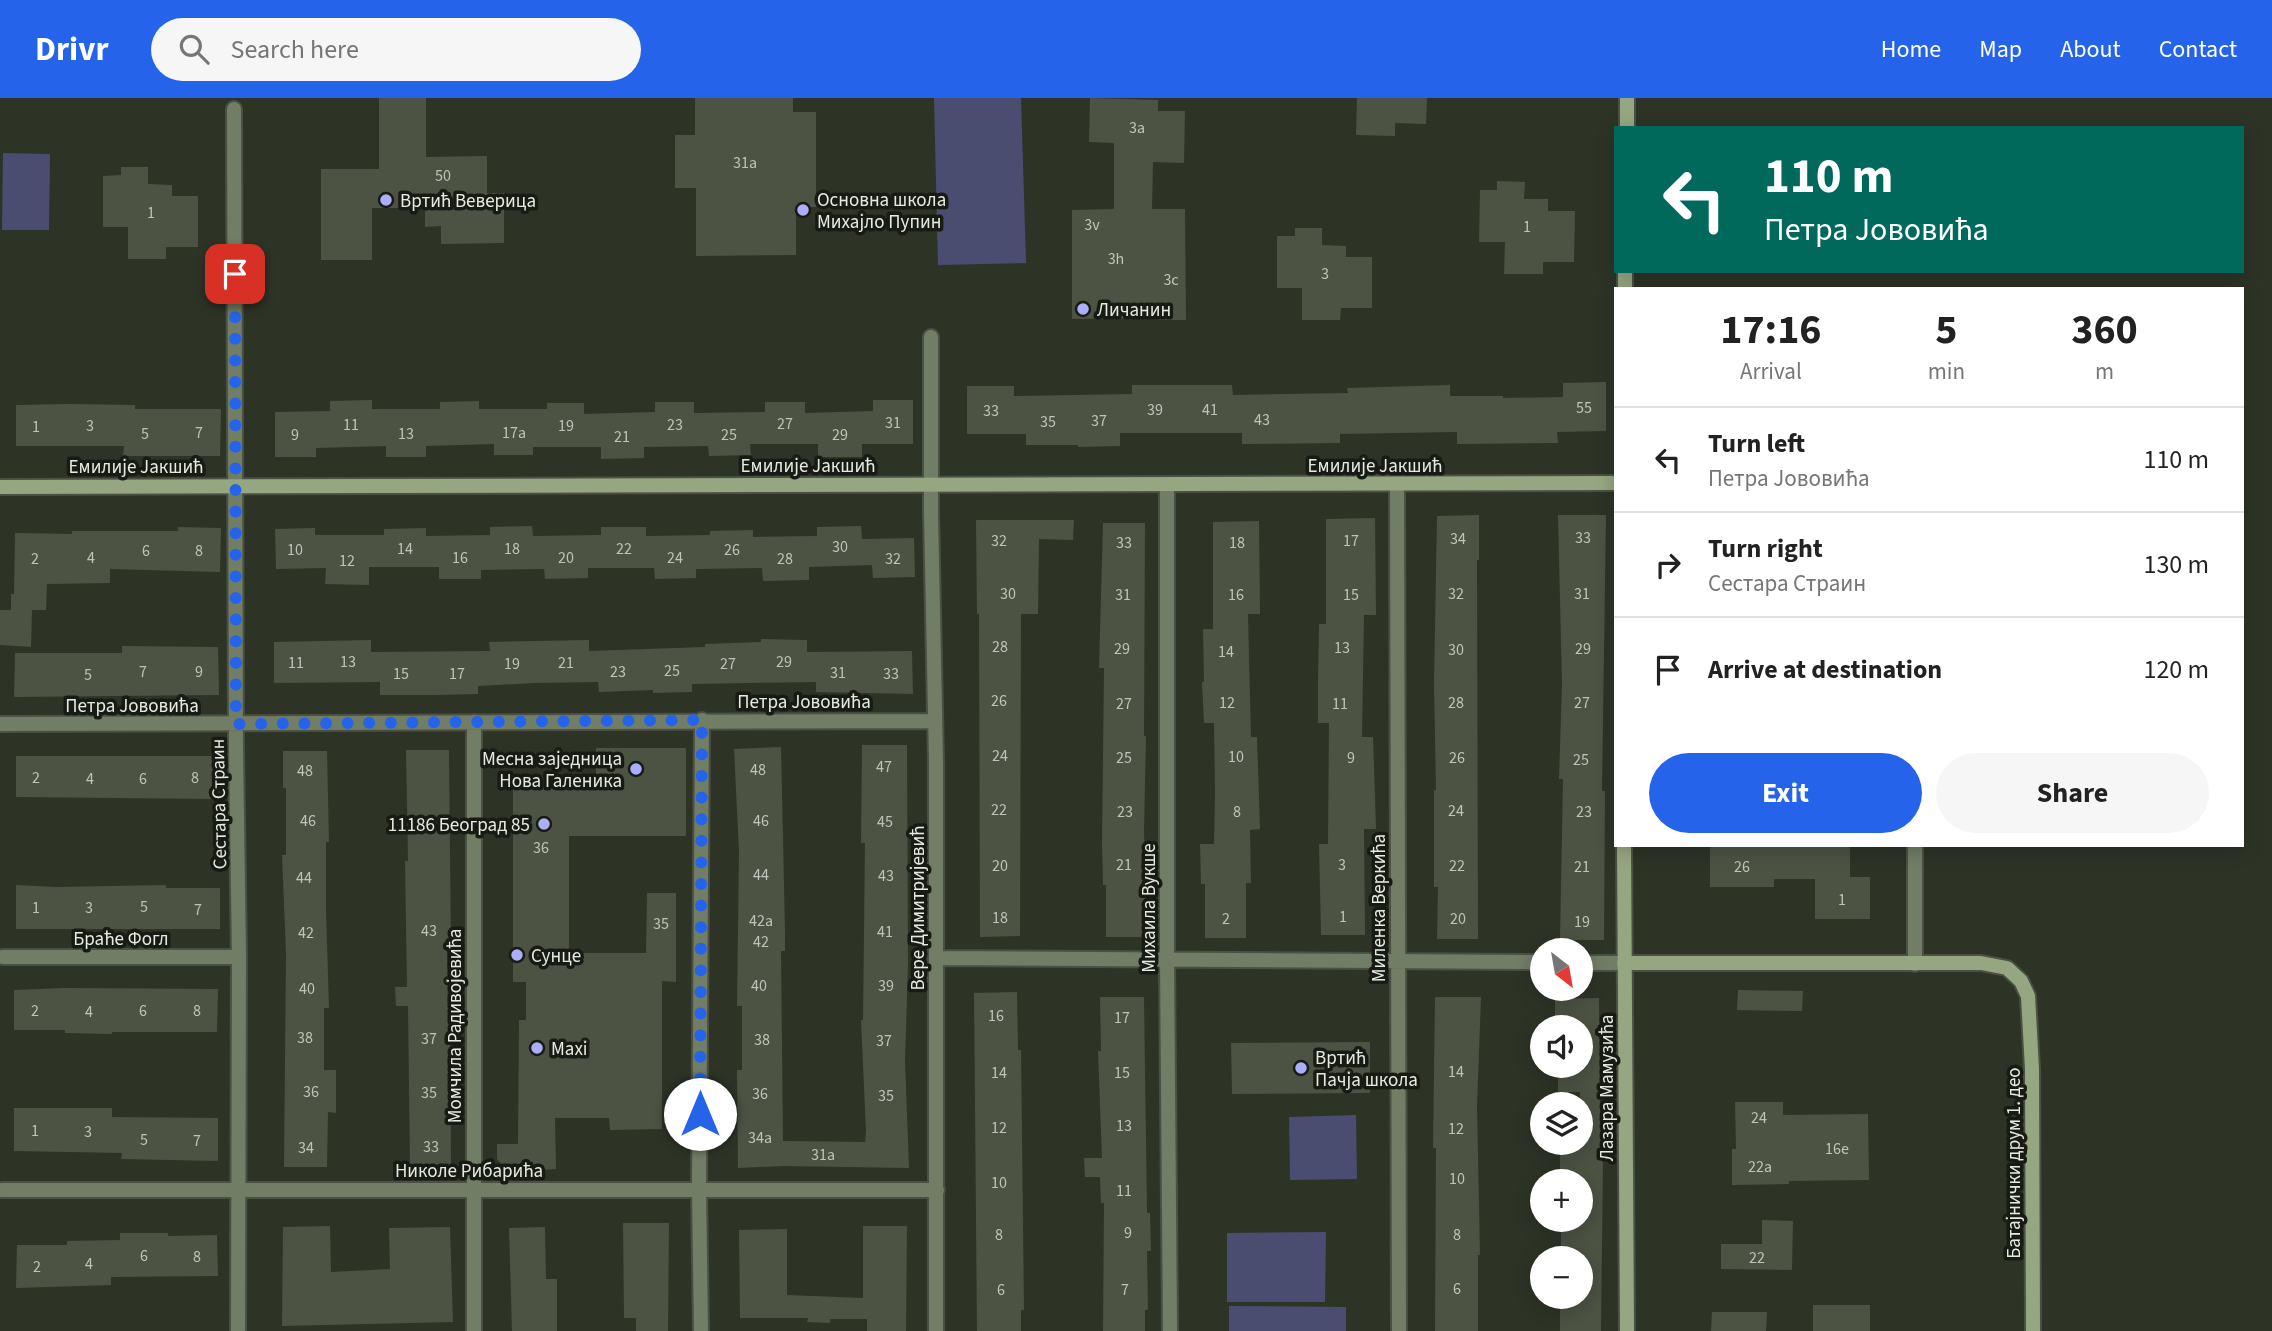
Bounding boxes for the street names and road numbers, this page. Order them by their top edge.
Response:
street label: Емилије Јакшић [741,453,875,480]
street label: Емилије Јакшић [1308,453,1442,480]
street label: Емилије Јакшић [69,454,203,481]
street label: Петра Јововића [737,689,871,716]
street label: Петра Јововића [65,693,199,720]
street label: Сестара Страин [205,738,234,870]
street label: Вере Димитријевић [905,826,932,990]
street label: Миленка Веркића [1366,834,1393,982]
street label: Михаила Вукше [1136,843,1163,973]
street label: Браће Фогл [73,926,169,953]
street label: Момчила Радивојевића [442,929,469,1123]
street label: Лазара Мамузића [1594,1015,1621,1161]
street label: Батајнички друм 1. део [2001,1067,2028,1259]
street label: Николе Рибарића [395,1158,543,1185]

